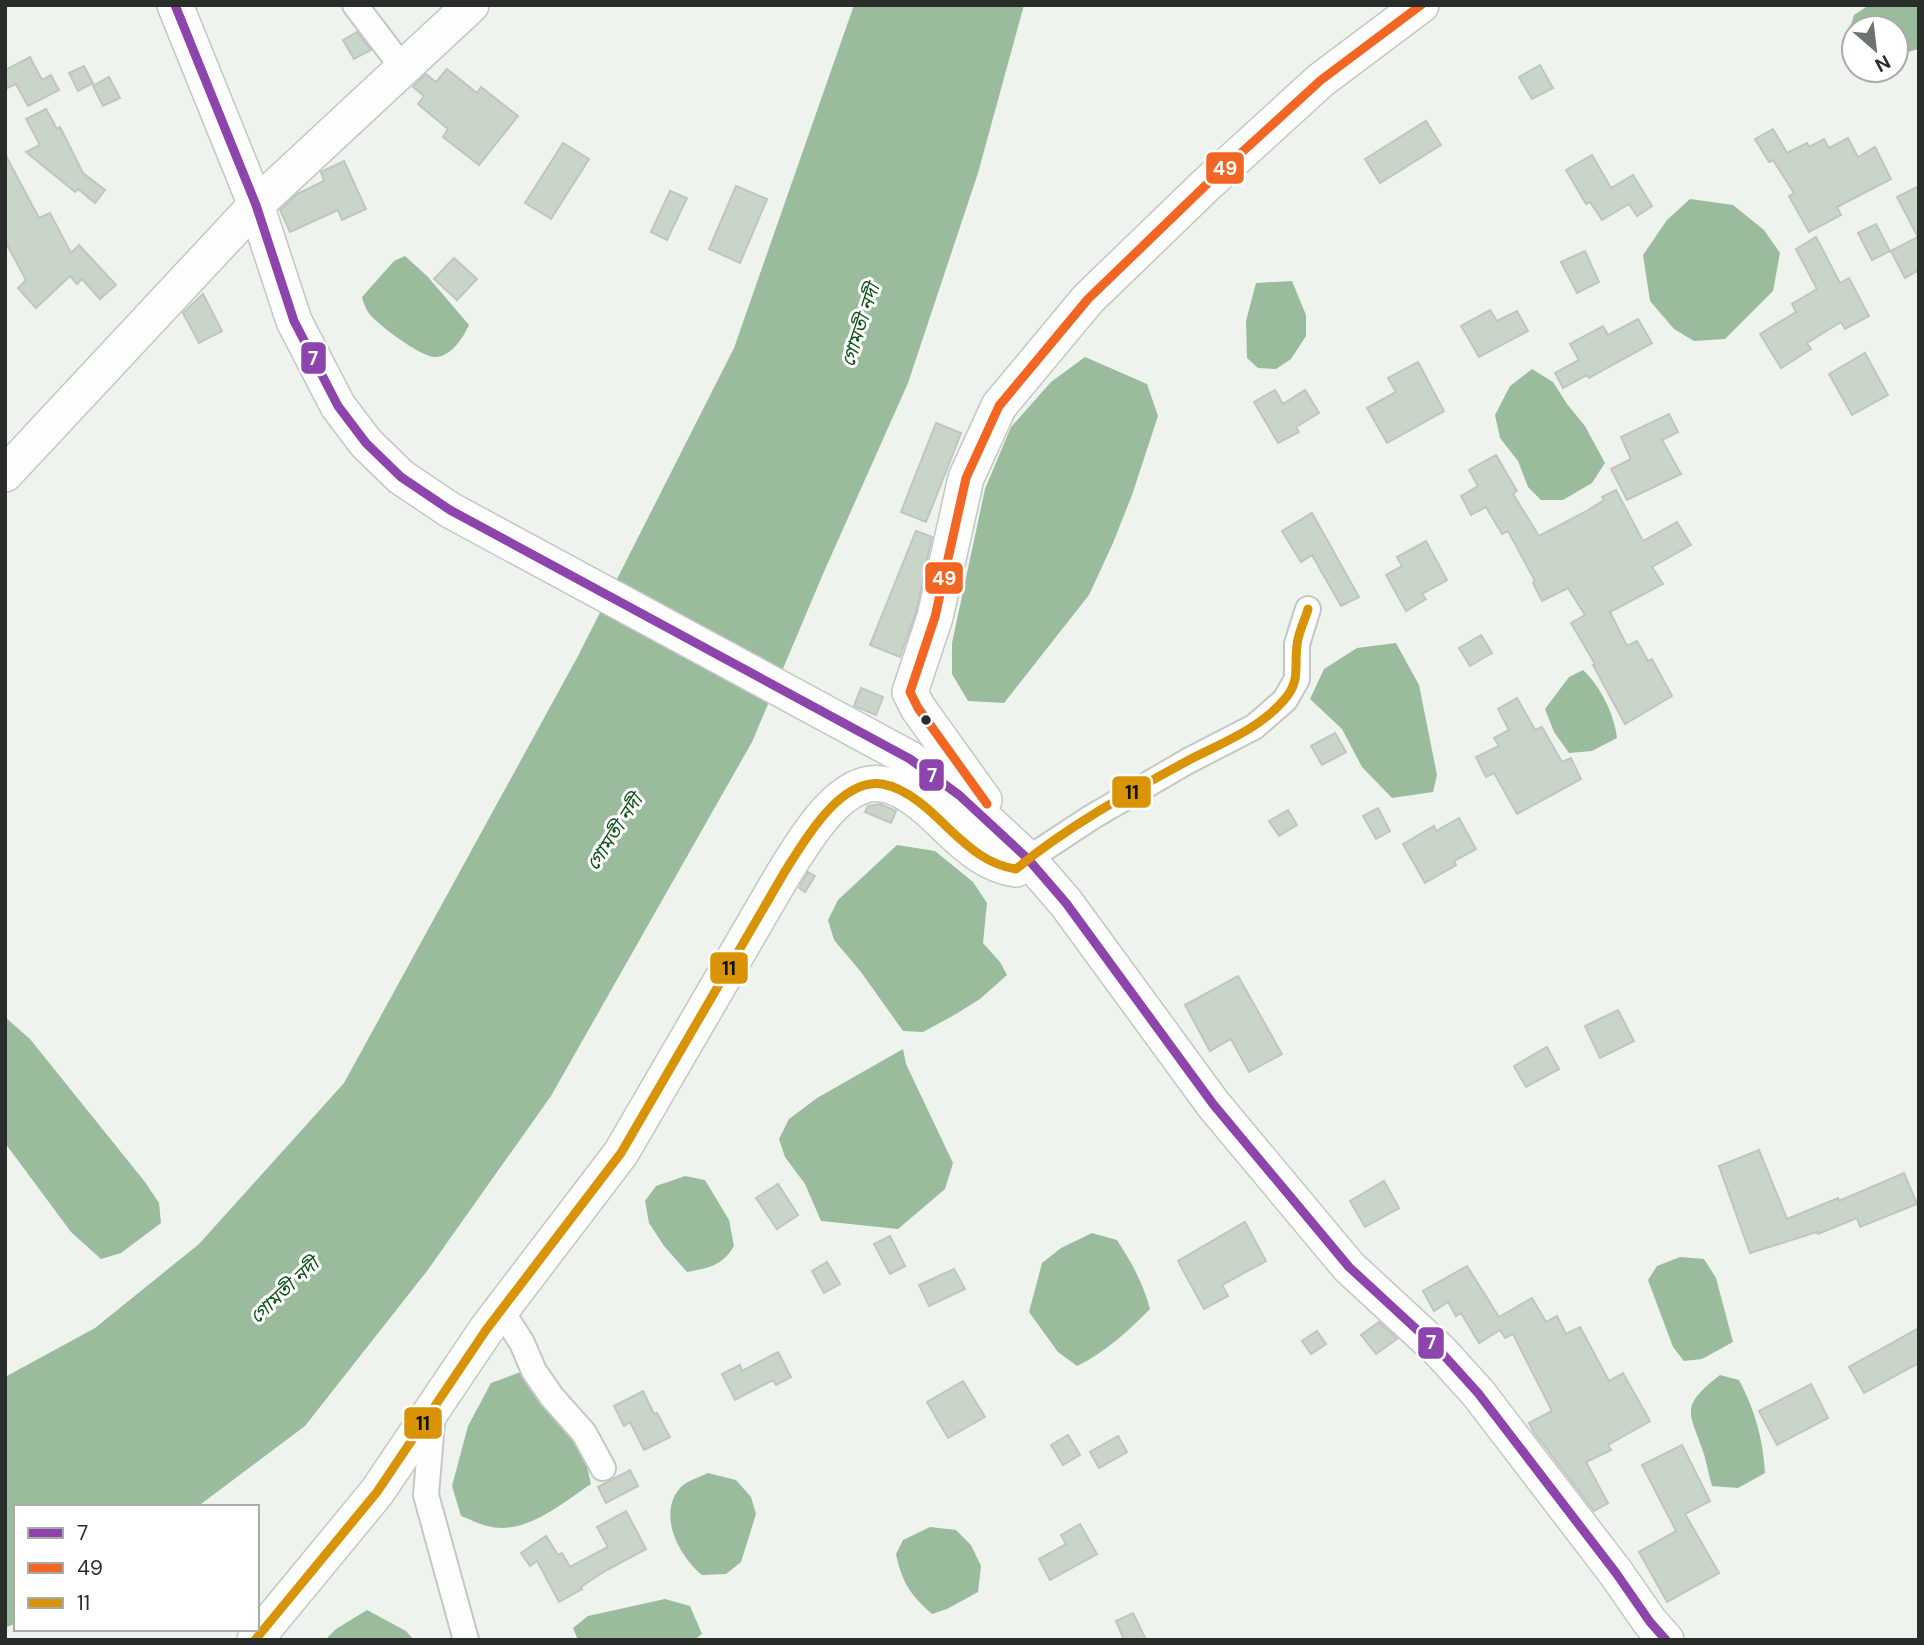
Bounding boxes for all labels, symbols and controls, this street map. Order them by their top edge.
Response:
north arrow [1840,14,1910,84]
text: N [1871,49,1895,78]
line badge: 49 [1205,151,1245,185]
text: 49 [1213,156,1237,181]
water label: গোমতী নদী [835,277,887,370]
line badge: 7 [300,341,327,375]
text: 7 [308,346,318,371]
line badge: 49 [924,561,964,595]
text: 49 [932,566,956,591]
unlabelled marker [919,713,933,727]
line badge: 7 [918,758,945,792]
text: 7 [927,763,937,788]
line badge: 11 [1111,775,1152,809]
text: 11 [1125,780,1139,805]
water label: গোমতী নদী [581,786,650,875]
line badge: 11 [709,951,749,985]
text: 11 [722,956,736,981]
water label: গোমতী নদী [244,1249,327,1329]
line badge: 7 [1417,1326,1445,1360]
text: 7 [1426,1330,1436,1355]
line badge: 11 [403,1406,443,1440]
text: 11 [416,1411,430,1436]
legend [14,1505,259,1631]
text: 7 [77,1519,88,1547]
text: 49 [77,1554,103,1582]
text: 11 [77,1589,90,1617]

